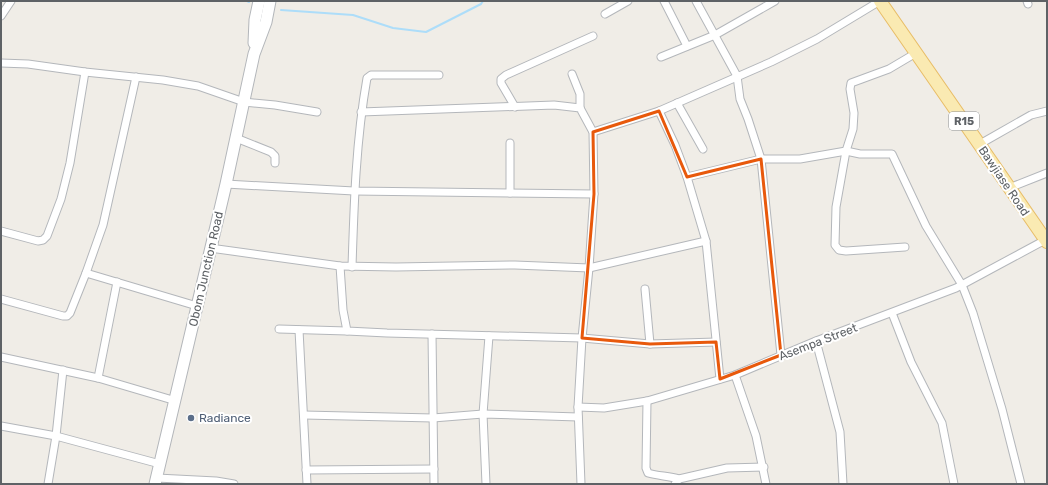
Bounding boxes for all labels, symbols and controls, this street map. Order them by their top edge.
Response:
road number: R15 [949,112,979,130]
street label: Bawjiase Road [976,143,1032,219]
street label: Obom Junction Road [186,210,226,328]
street label: Asempa Street [777,320,860,363]
place label: Radiance [199,411,251,425]
marker: Radiance [186,413,196,423]

